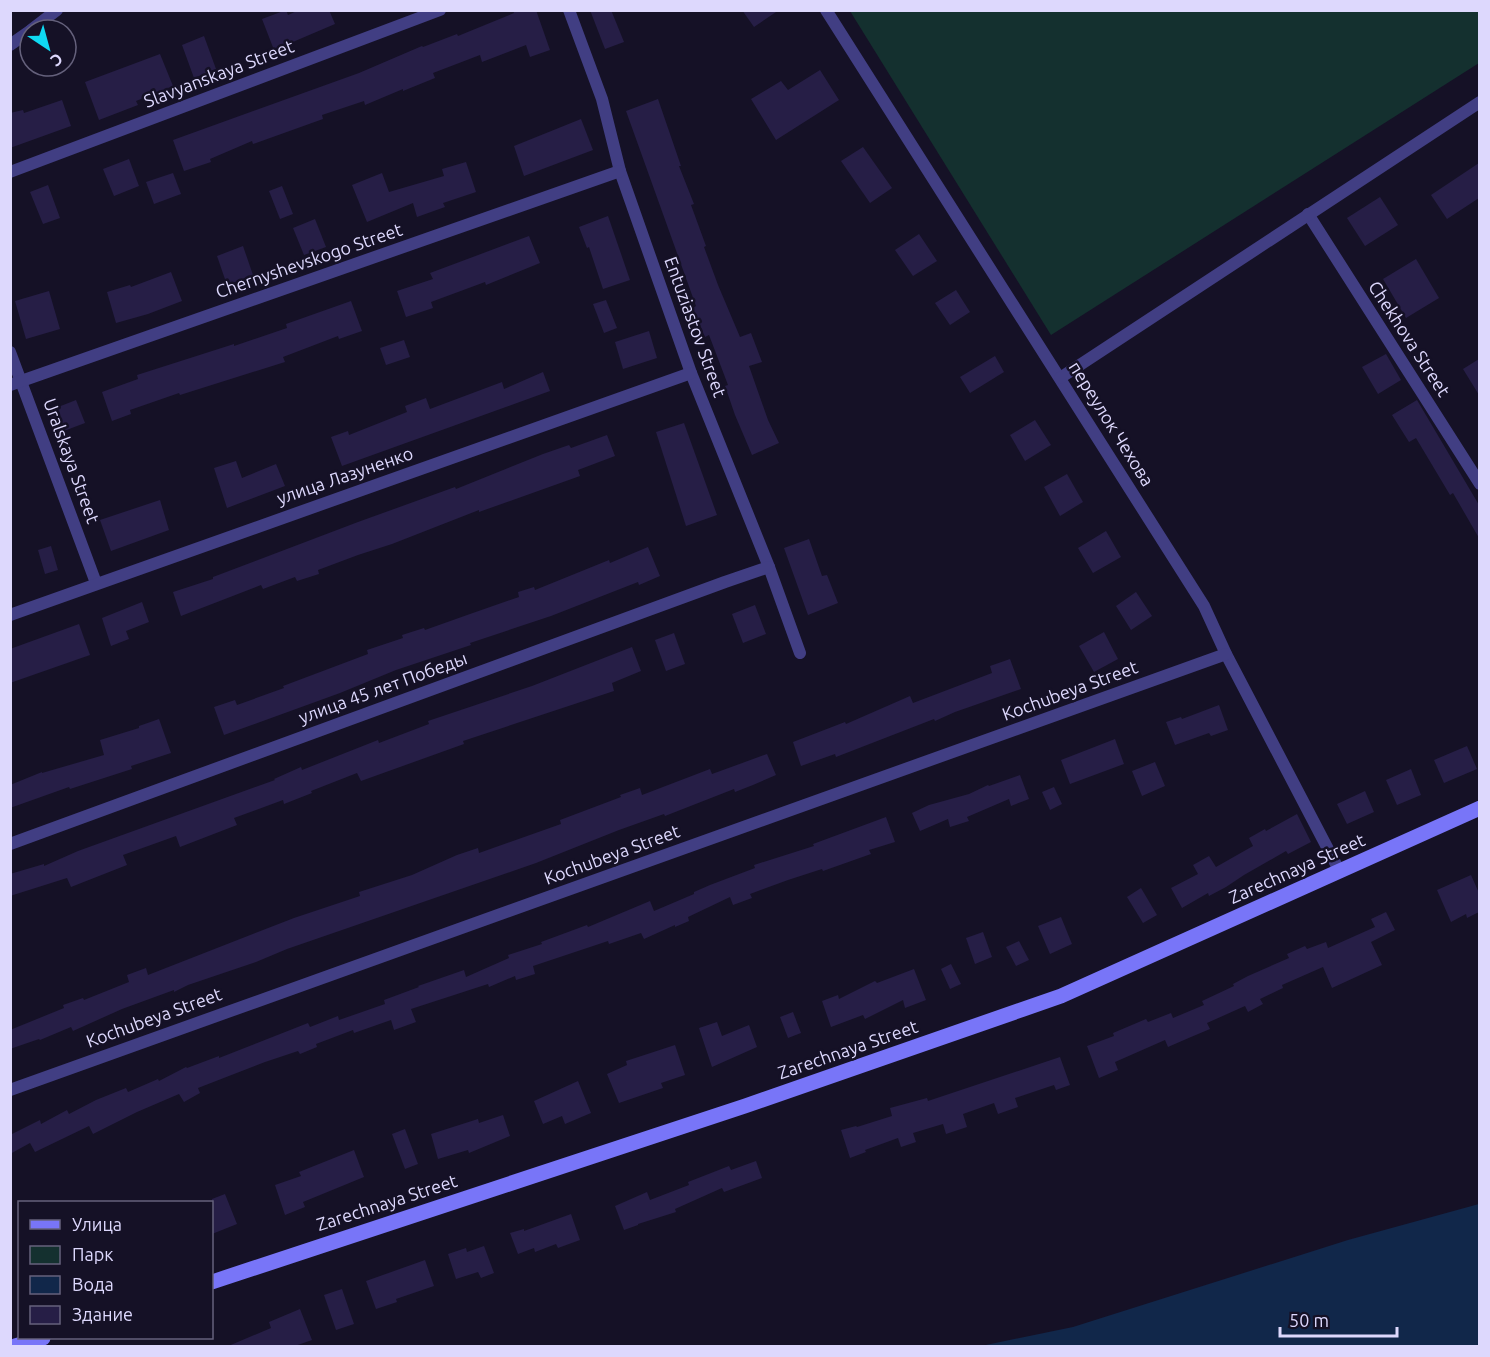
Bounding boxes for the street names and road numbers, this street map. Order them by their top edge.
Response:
street label: Slavyanskaya Street [141,35,297,111]
street label: Chernyshevskogo Street [213,219,405,301]
street label: Entuziastov Street [661,254,731,400]
street label: Chekhova Street [1365,277,1455,400]
street label: переулок Чехова [1065,357,1158,489]
street label: Uralskaya Street [40,395,104,526]
street label: улица Лазуненко [274,442,415,508]
street label: улица 45 лет Победы [296,647,470,727]
street label: Kochubeya Street [999,656,1140,724]
street label: Kochubeya Street [541,820,682,888]
street label: Zarechnaya Street [1226,829,1368,907]
street label: Kochubeya Street [83,983,224,1051]
street label: Zarechnaya Street [775,1016,920,1082]
street label: Zarechnaya Street [314,1170,460,1234]

